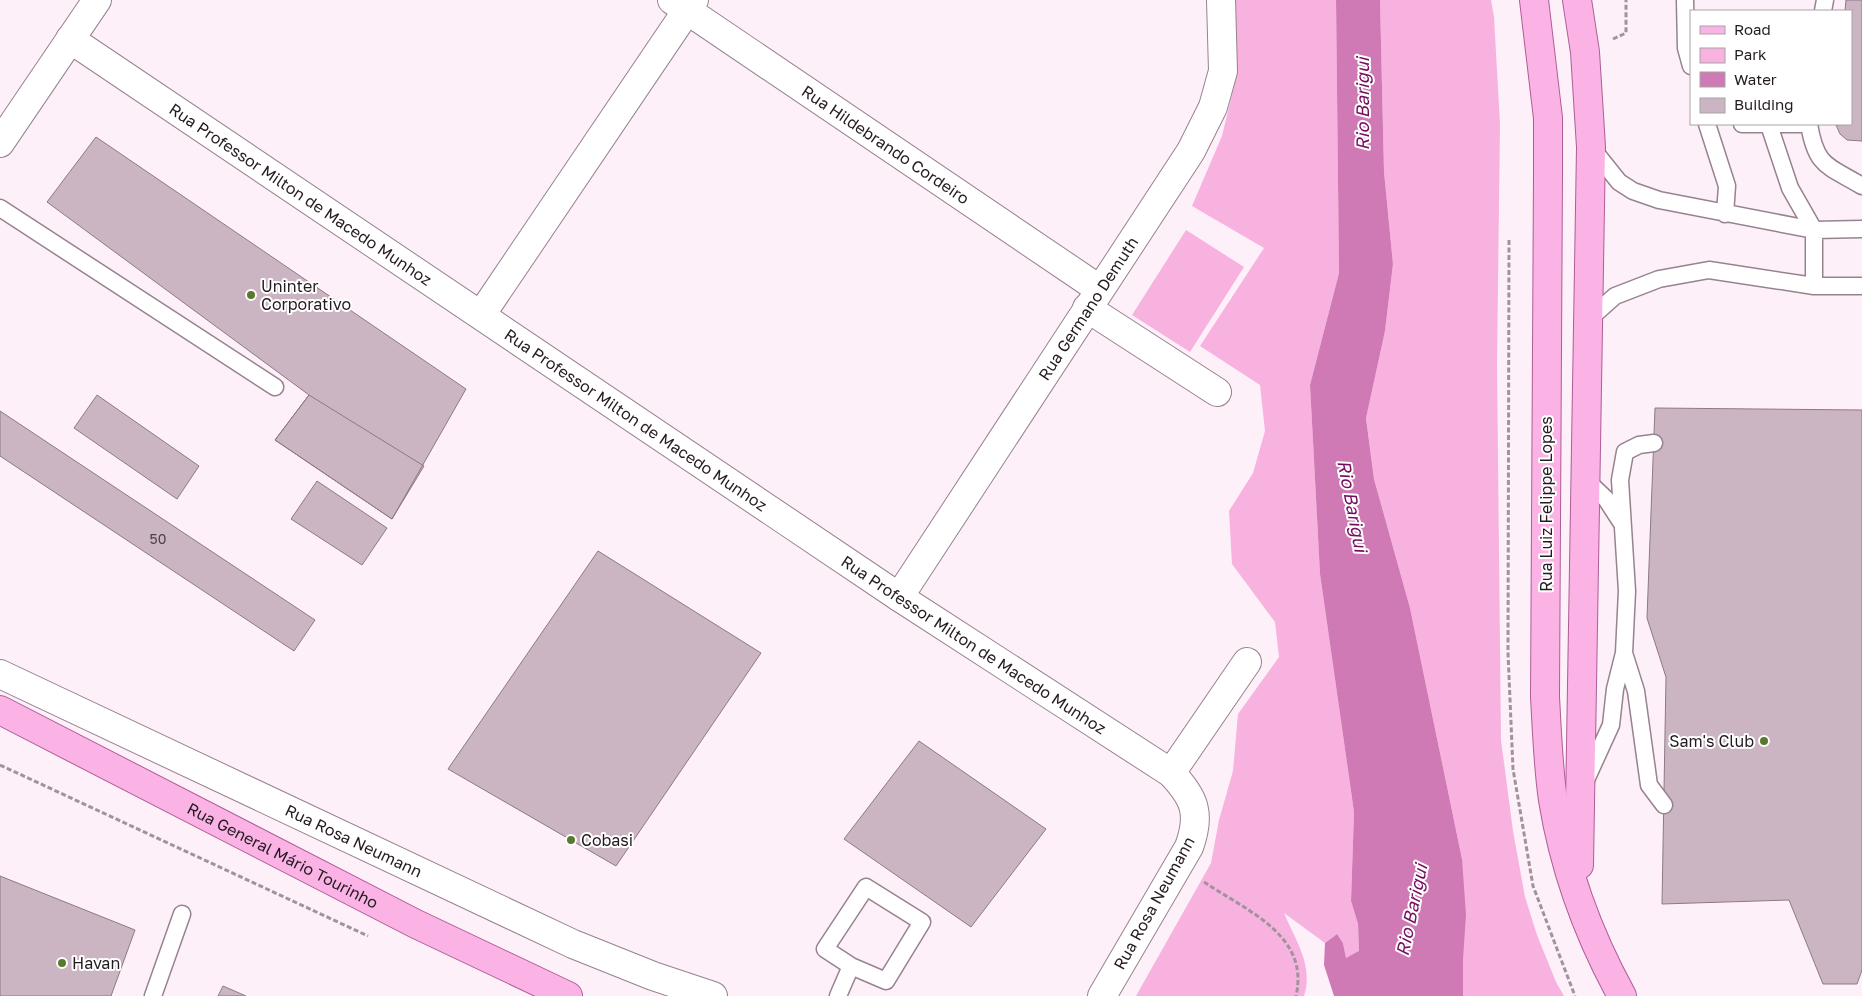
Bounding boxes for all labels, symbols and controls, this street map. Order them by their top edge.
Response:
legend [1690,10,1852,125]
text: Road [1734,20,1771,38]
text: Park [1734,45,1767,63]
water label: Rio Barigui [1351,55,1373,151]
text: Water [1734,70,1777,88]
street label: Rua Hildebrando Cordeiro [798,81,973,208]
text: Building [1734,95,1794,113]
street label: Rua Professor Milton de Macedo Munhoz [166,99,436,290]
street label: Rua Germano Demuth [1034,233,1142,384]
place label: Uninter Corporativo [261,276,351,314]
marker: Uninter Corporativo [245,289,257,301]
street label: Rua Professor Milton de Macedo Munhoz [501,324,771,515]
street label: Rua Luiz Felippe Lopes [1536,416,1556,592]
water label: Rio Barigui [1333,458,1373,556]
house number: 50 [150,530,166,547]
street label: Rua Professor Milton de Macedo Munhoz [837,551,1110,738]
place label: Sam's Club [1669,731,1754,751]
marker: Sam's Club [1758,735,1770,747]
street label: Rua General Mário Tourinho [184,798,382,913]
street label: Rua Rosa Neumann [282,800,425,882]
place label: Cobasi [581,830,633,850]
street label: Rua Rosa Neumann [1109,833,1199,973]
marker: Cobasi [565,834,577,846]
water label: Rio Barigui [1391,860,1432,958]
place label: Havan [72,953,120,973]
marker: Havan [56,957,68,969]

